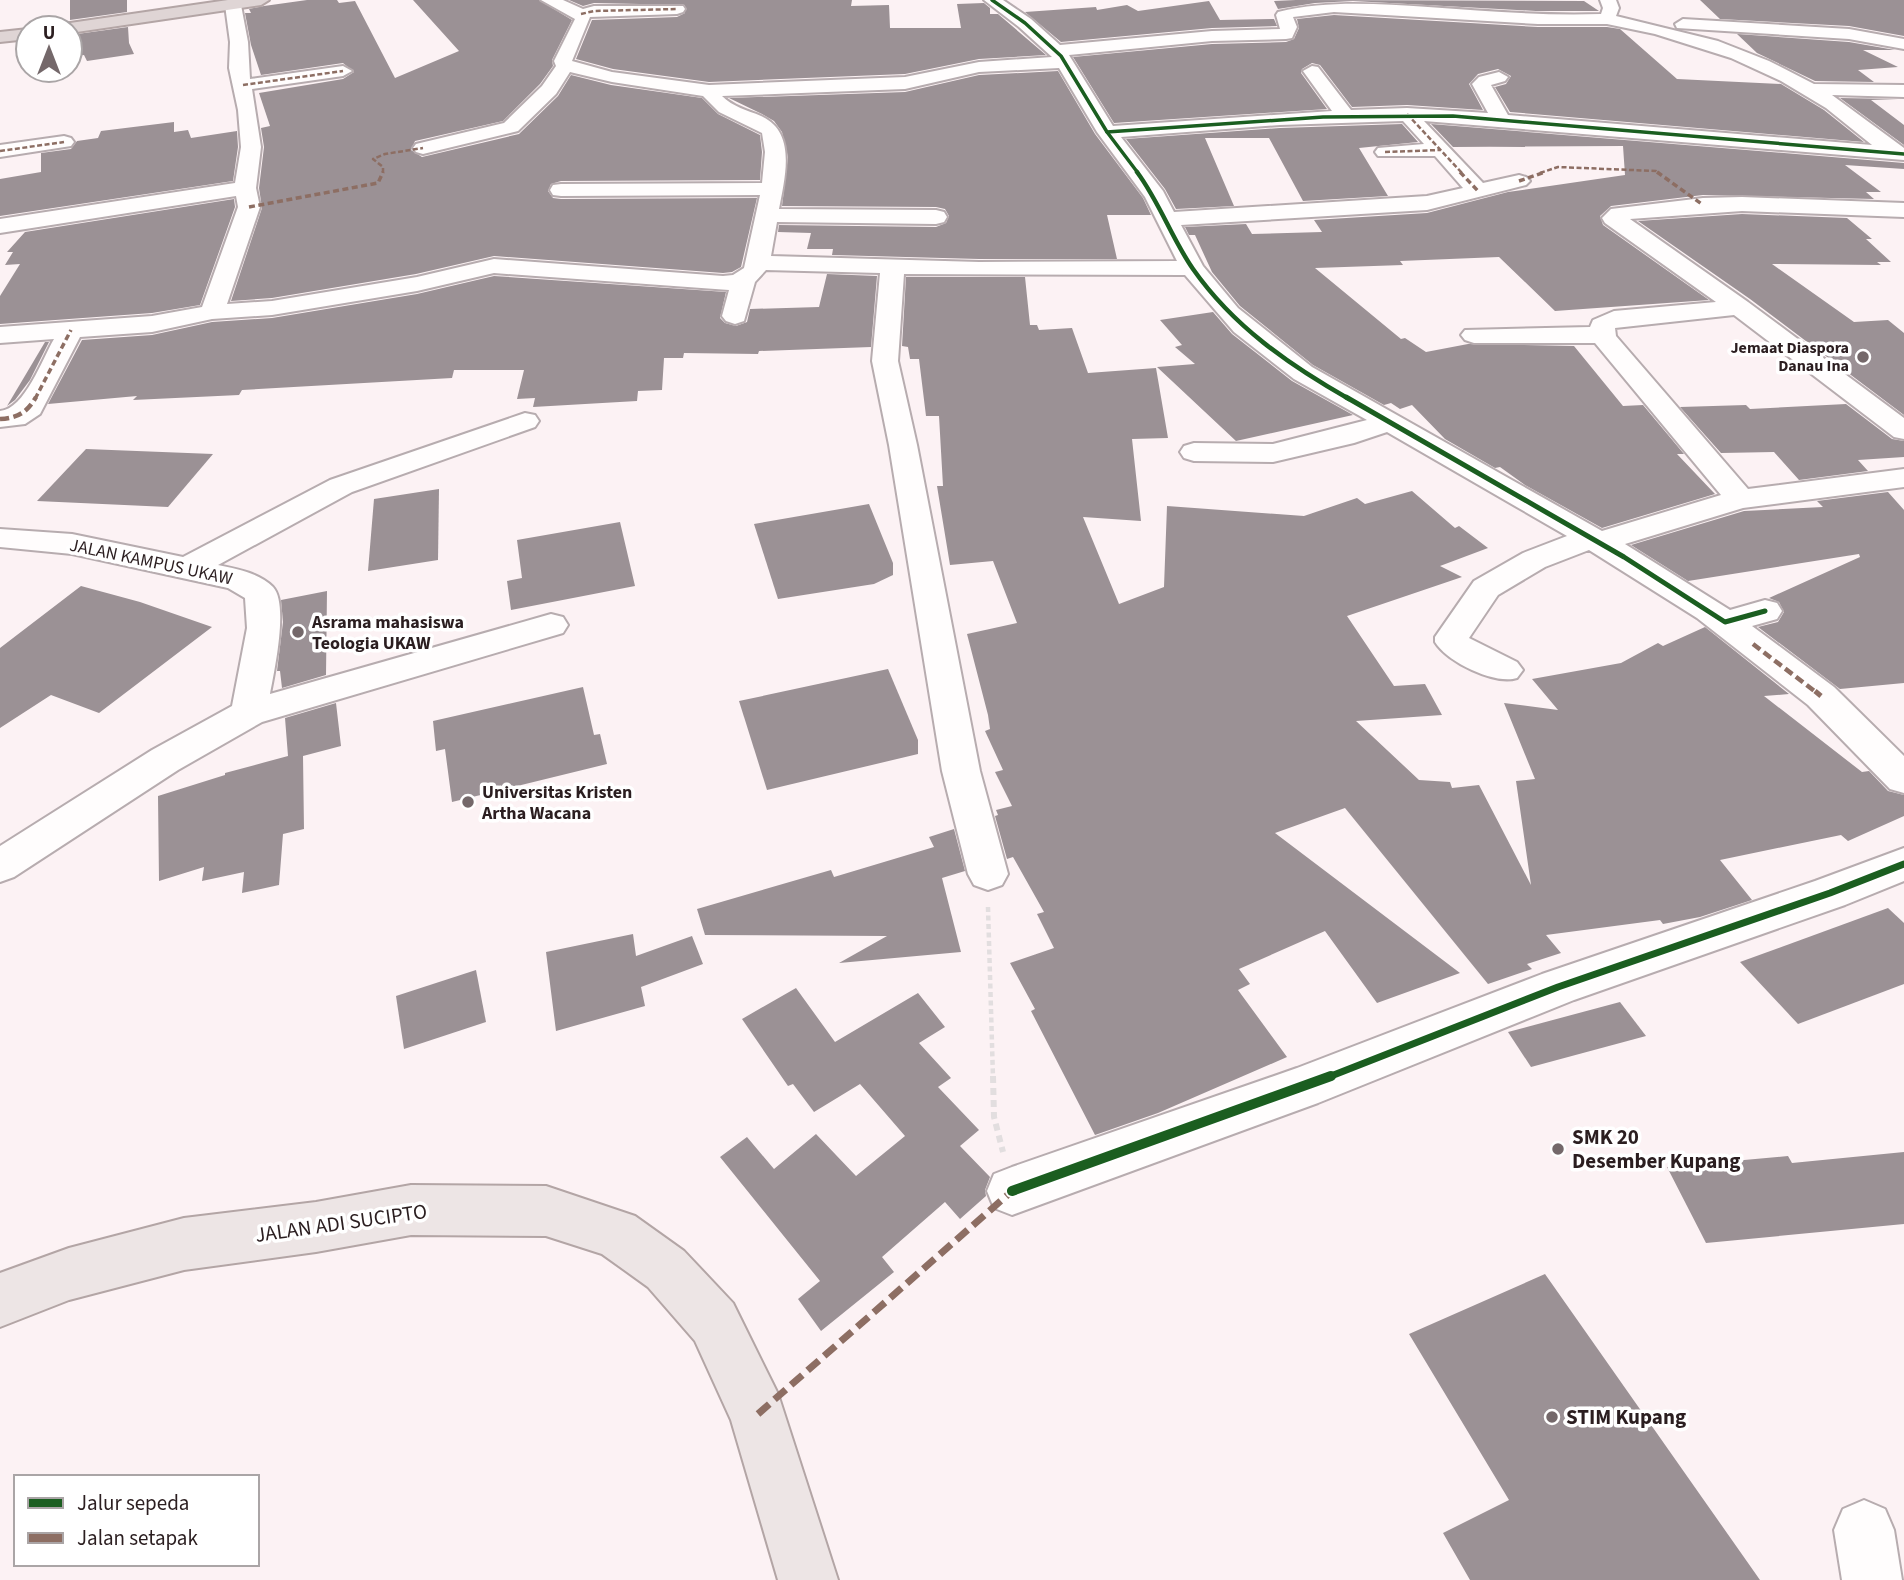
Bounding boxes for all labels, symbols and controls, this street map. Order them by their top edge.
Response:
north arrow [14,14,84,84]
text: U [43,20,55,47]
place label: Jemaat Diaspora Danau Ina [1730,337,1849,377]
marker: Jemaat Diaspora Danau Ina [1855,349,1871,365]
street label: JALAN KAMPUS UKAW [67,533,235,591]
place label: Asrama mahasiswa Teologia UKAW [311,610,464,656]
marker: Asrama mahasiswa Teologia UKAW [290,624,306,640]
place label: Universitas Kristen Artha Wacana [481,780,632,826]
marker: Universitas Kristen Artha Wacana [460,794,476,810]
place label: SMK 20 Desember Kupang [1572,1122,1741,1176]
marker: SMK 20 Desember Kupang [1550,1141,1566,1157]
street label: JALAN ADI SUCIPTO [253,1196,429,1250]
place label: STIM Kupang [1566,1402,1686,1432]
marker: STIM Kupang [1544,1409,1560,1425]
legend [14,1475,259,1566]
text: Jalur sepeda [77,1488,189,1518]
text: Jalan setapak [77,1523,198,1553]

